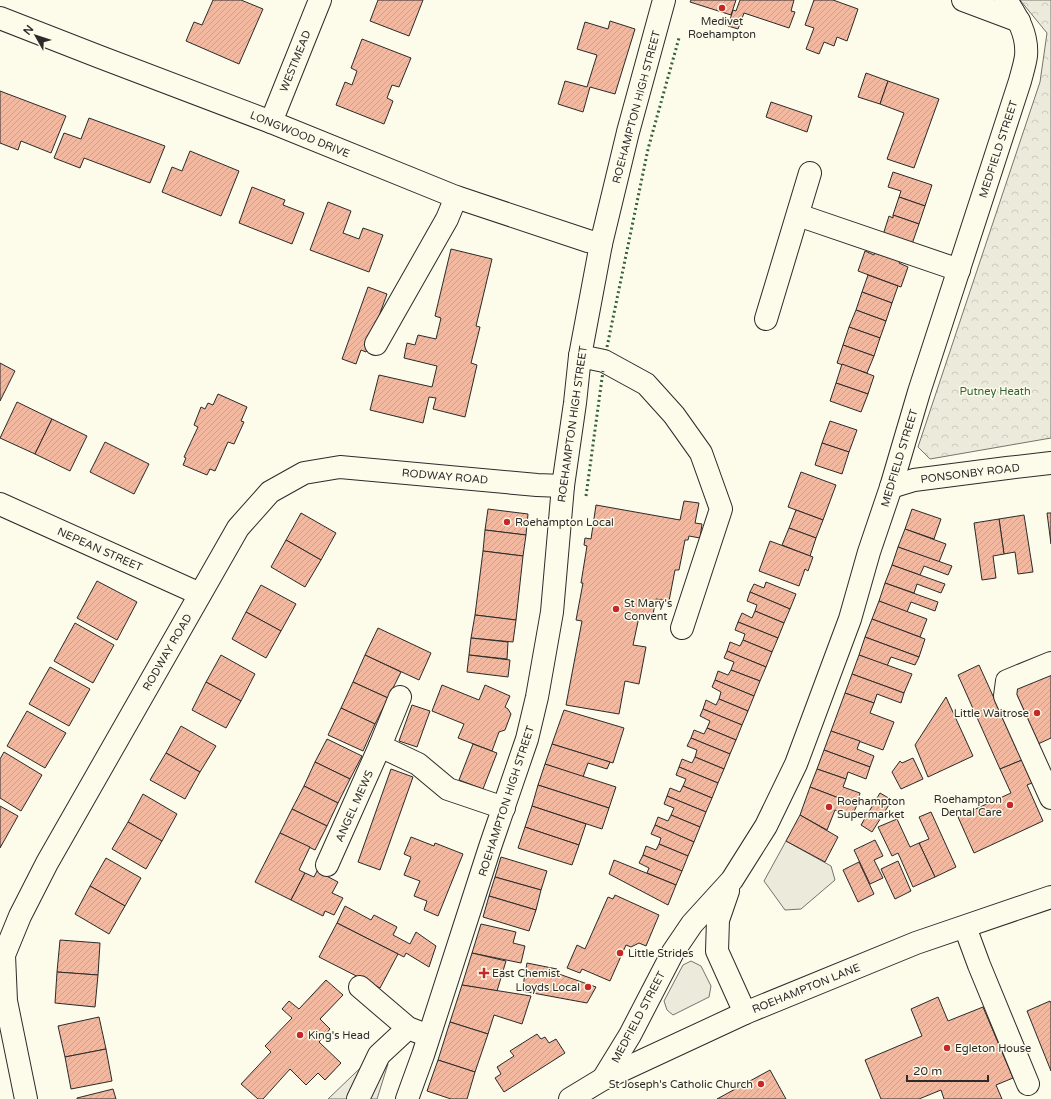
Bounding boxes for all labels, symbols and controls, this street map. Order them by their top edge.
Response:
marker: Medivet Roehampton [717,3,727,13]
place label: Medivet Roehampton [688,15,756,41]
north arrow [16,16,56,56]
text: N [21,22,36,38]
street label: WESTMEAD [277,28,314,94]
street label: ROEHAMPTON HIGH STREET [610,29,663,185]
street label: MEDFIELD STREET [977,98,1020,200]
street label: LONGWOOD DRIVE [248,109,352,160]
street label: ROEHAMPTON HIGH STREET [555,345,590,503]
park label: Putney Heath [959,385,1031,398]
street label: MEDFIELD STREET [878,407,921,509]
street label: PONSONBY ROAD [920,461,1020,486]
street label: RODWAY ROAD [401,466,489,487]
place label: Roehampton Local [515,516,614,529]
marker: Roehampton Local [502,517,512,527]
street label: NEPEAN STREET [55,525,145,574]
place label: St Mary's Convent [624,597,672,623]
marker: St Mary's Convent [611,604,621,614]
street label: RODWAY ROAD [140,611,195,693]
place label: Little Waitrose [954,707,1029,720]
marker: Little Waitrose [1032,708,1042,718]
street label: ROEHAMPTON HIGH STREET [476,724,537,878]
street label: ANGEL MEWS [333,768,376,844]
place label: Roehampton Dental Care [934,793,1002,819]
place label: Roehampton Supermarket [837,795,905,821]
marker: Roehampton Dental Care [1005,800,1015,810]
marker: Roehampton Supermarket [824,802,834,812]
place label: Little Strides [628,947,693,960]
marker: Little Strides [615,948,625,958]
street label: ROEHAMPTON LANE [750,961,862,1016]
place label: East Chemist [492,967,560,980]
marker: East Chemist [479,968,489,978]
street label: MEDFIELD STREET [609,969,668,1065]
place label: Lloyds Local [516,981,580,994]
marker: Lloyds Local [583,982,593,992]
place label: King's Head [308,1029,370,1042]
marker: King's Head [295,1030,305,1040]
place label: Egleton House [955,1042,1031,1055]
marker: Egleton House [942,1043,952,1053]
scale bar [907,1057,988,1083]
text: 20 m [913,1064,942,1078]
place label: St Joseph's Catholic Church [609,1078,753,1091]
marker: St Joseph's Catholic Church [756,1079,766,1089]

